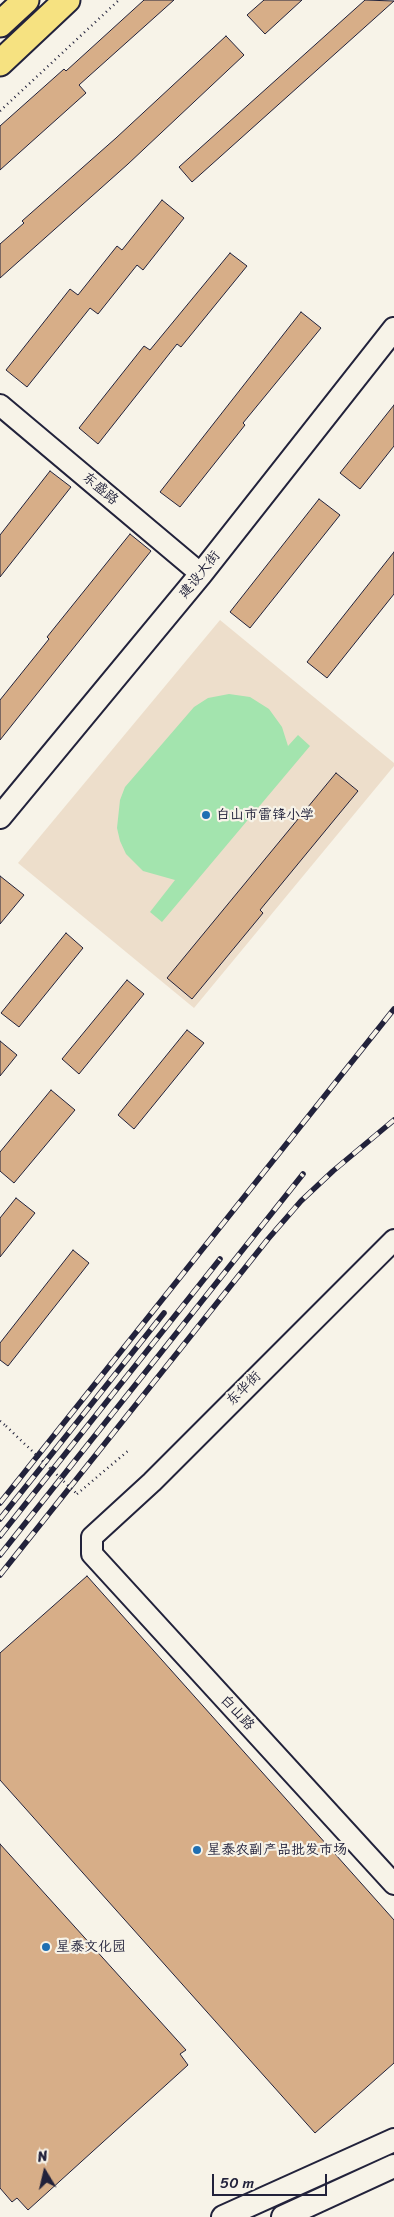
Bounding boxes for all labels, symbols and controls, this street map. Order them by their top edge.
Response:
street label: 东盛路 [79,469,121,509]
street label: 建设大街 [176,548,224,602]
place label: 白山市雷锋小学 [216,807,314,823]
marker: 白山市雷锋小学 [200,809,212,821]
street label: 东华街 [223,1368,265,1410]
street label: 白山路 [217,1692,257,1734]
place label: 星泰农副产品批发市场 [207,1842,347,1858]
marker: 星泰农副产品批发市场 [191,1844,203,1856]
place label: 星泰文化园 [56,1939,126,1955]
marker: 星泰文化园 [40,1941,52,1953]
text: N [36,2144,49,2170]
north arrow [20,2147,70,2197]
scale bar [214,2164,329,2196]
text: 50 m [220,2170,254,2196]

